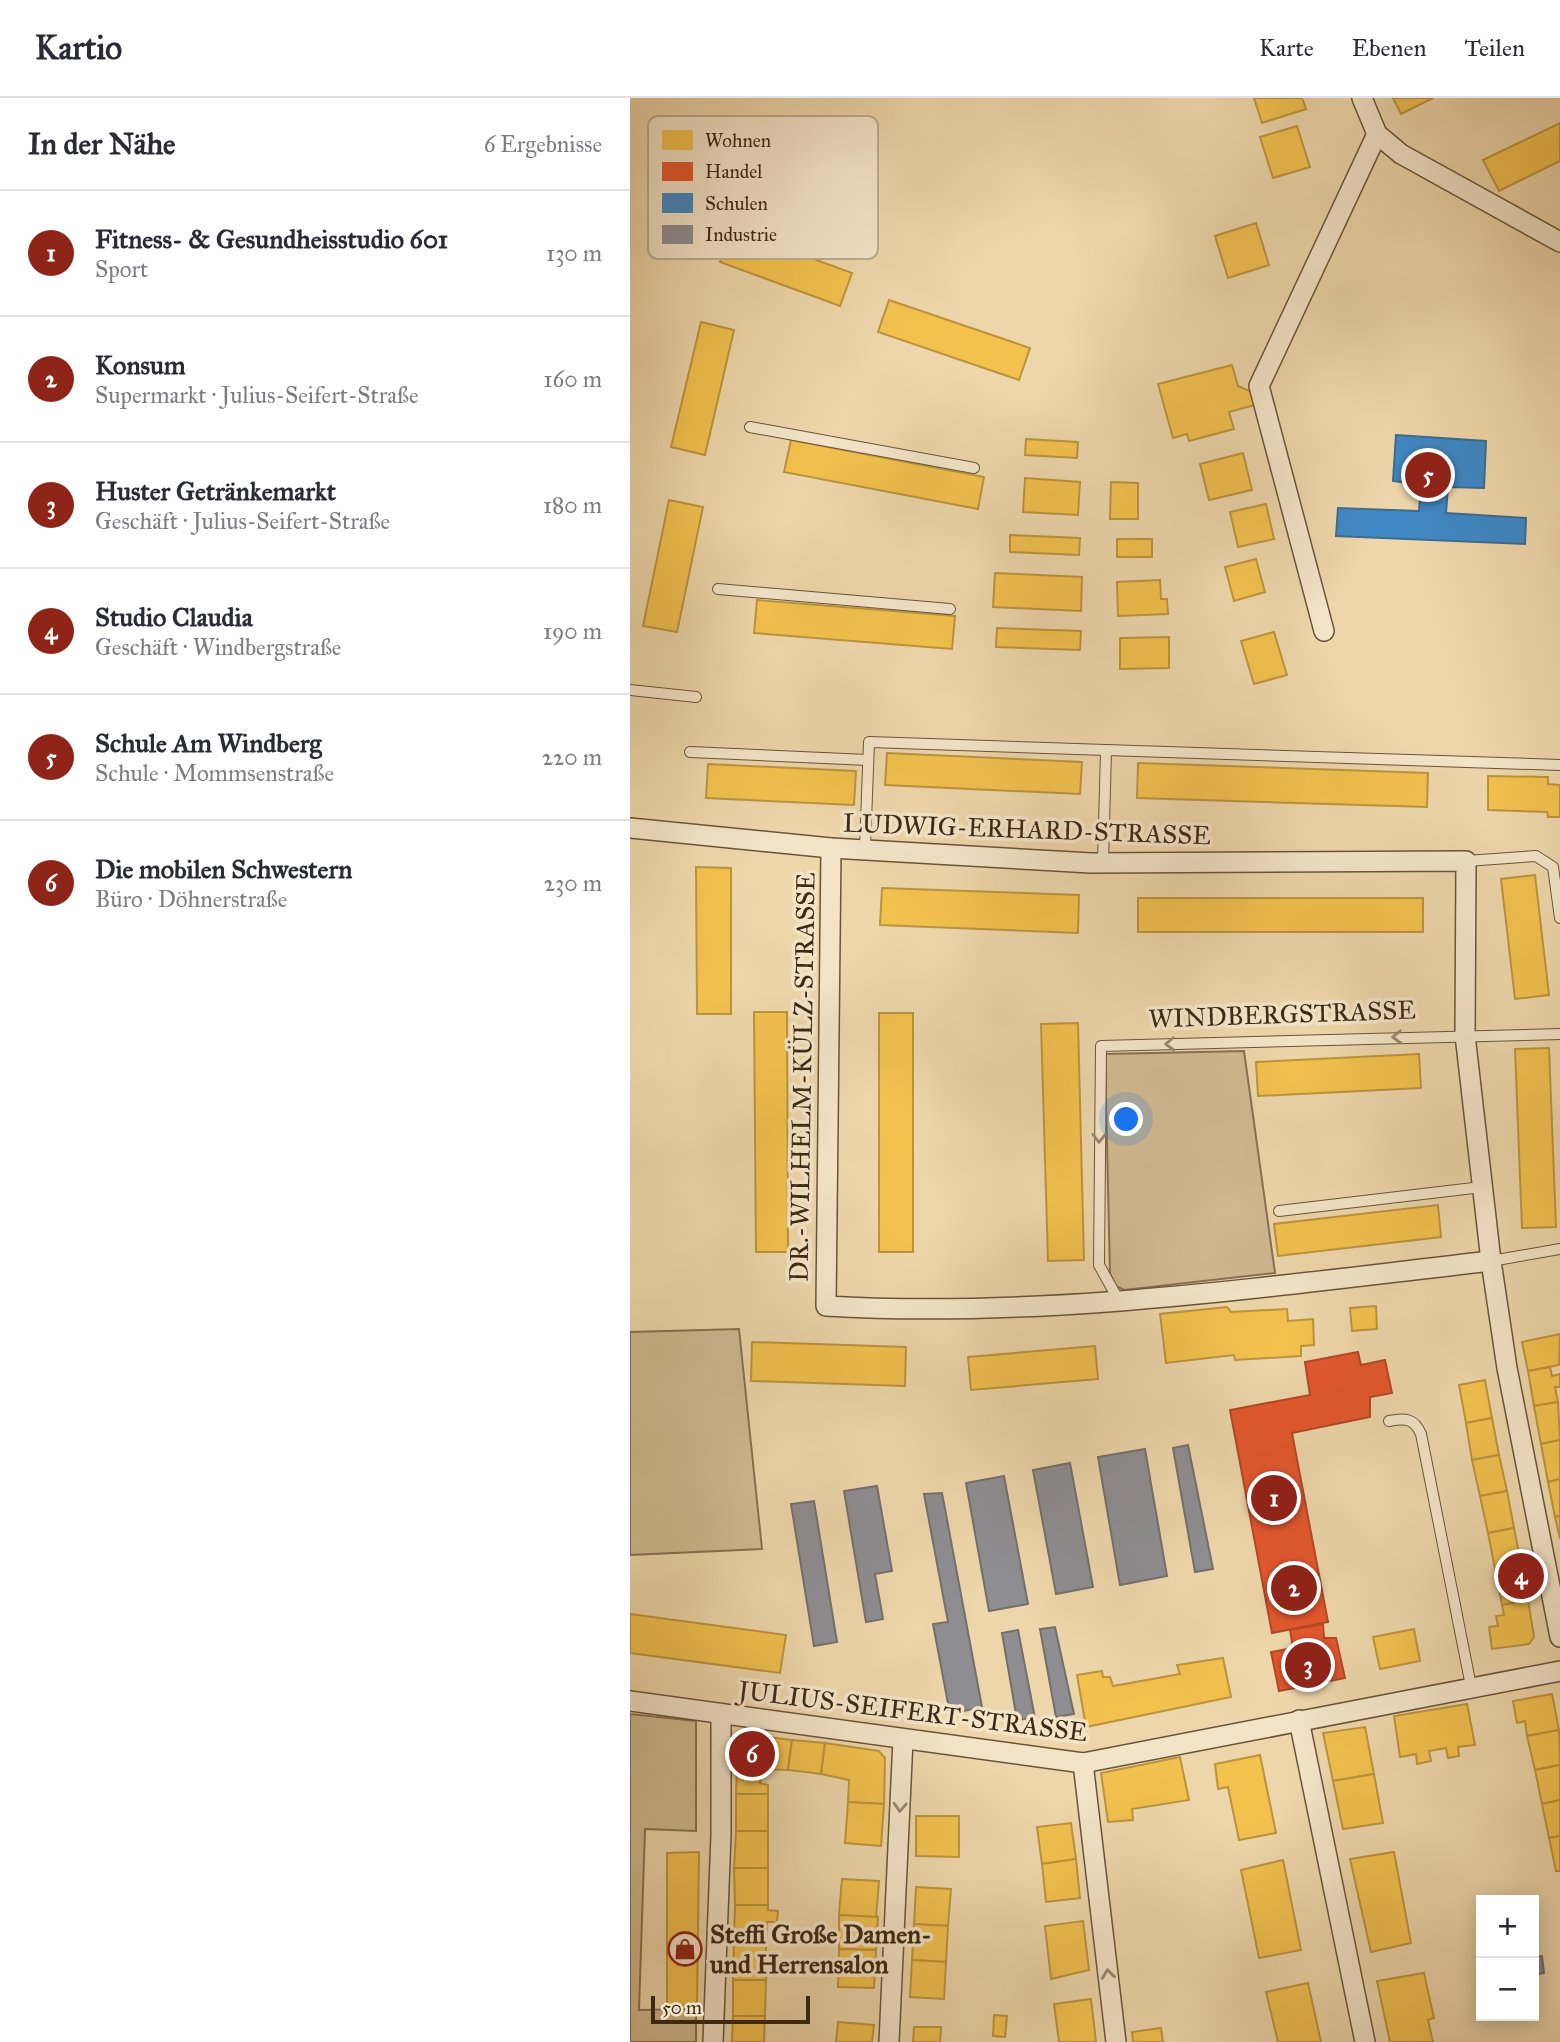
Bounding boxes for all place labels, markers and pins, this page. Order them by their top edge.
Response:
pin: 5 [1405,449,1451,501]
pin: 1 [1251,1472,1297,1524]
pin: 4 [1498,1550,1544,1602]
pin: 2 [1271,1562,1317,1614]
pin: 3 [1285,1639,1331,1691]
pin: 6 [729,1728,775,1780]
place label: Steffi Große Damen- und Herrensalon [709,1918,932,1980]
shop icon: Steffi Große Damen- und Herrensalon [666,1930,704,1968]

